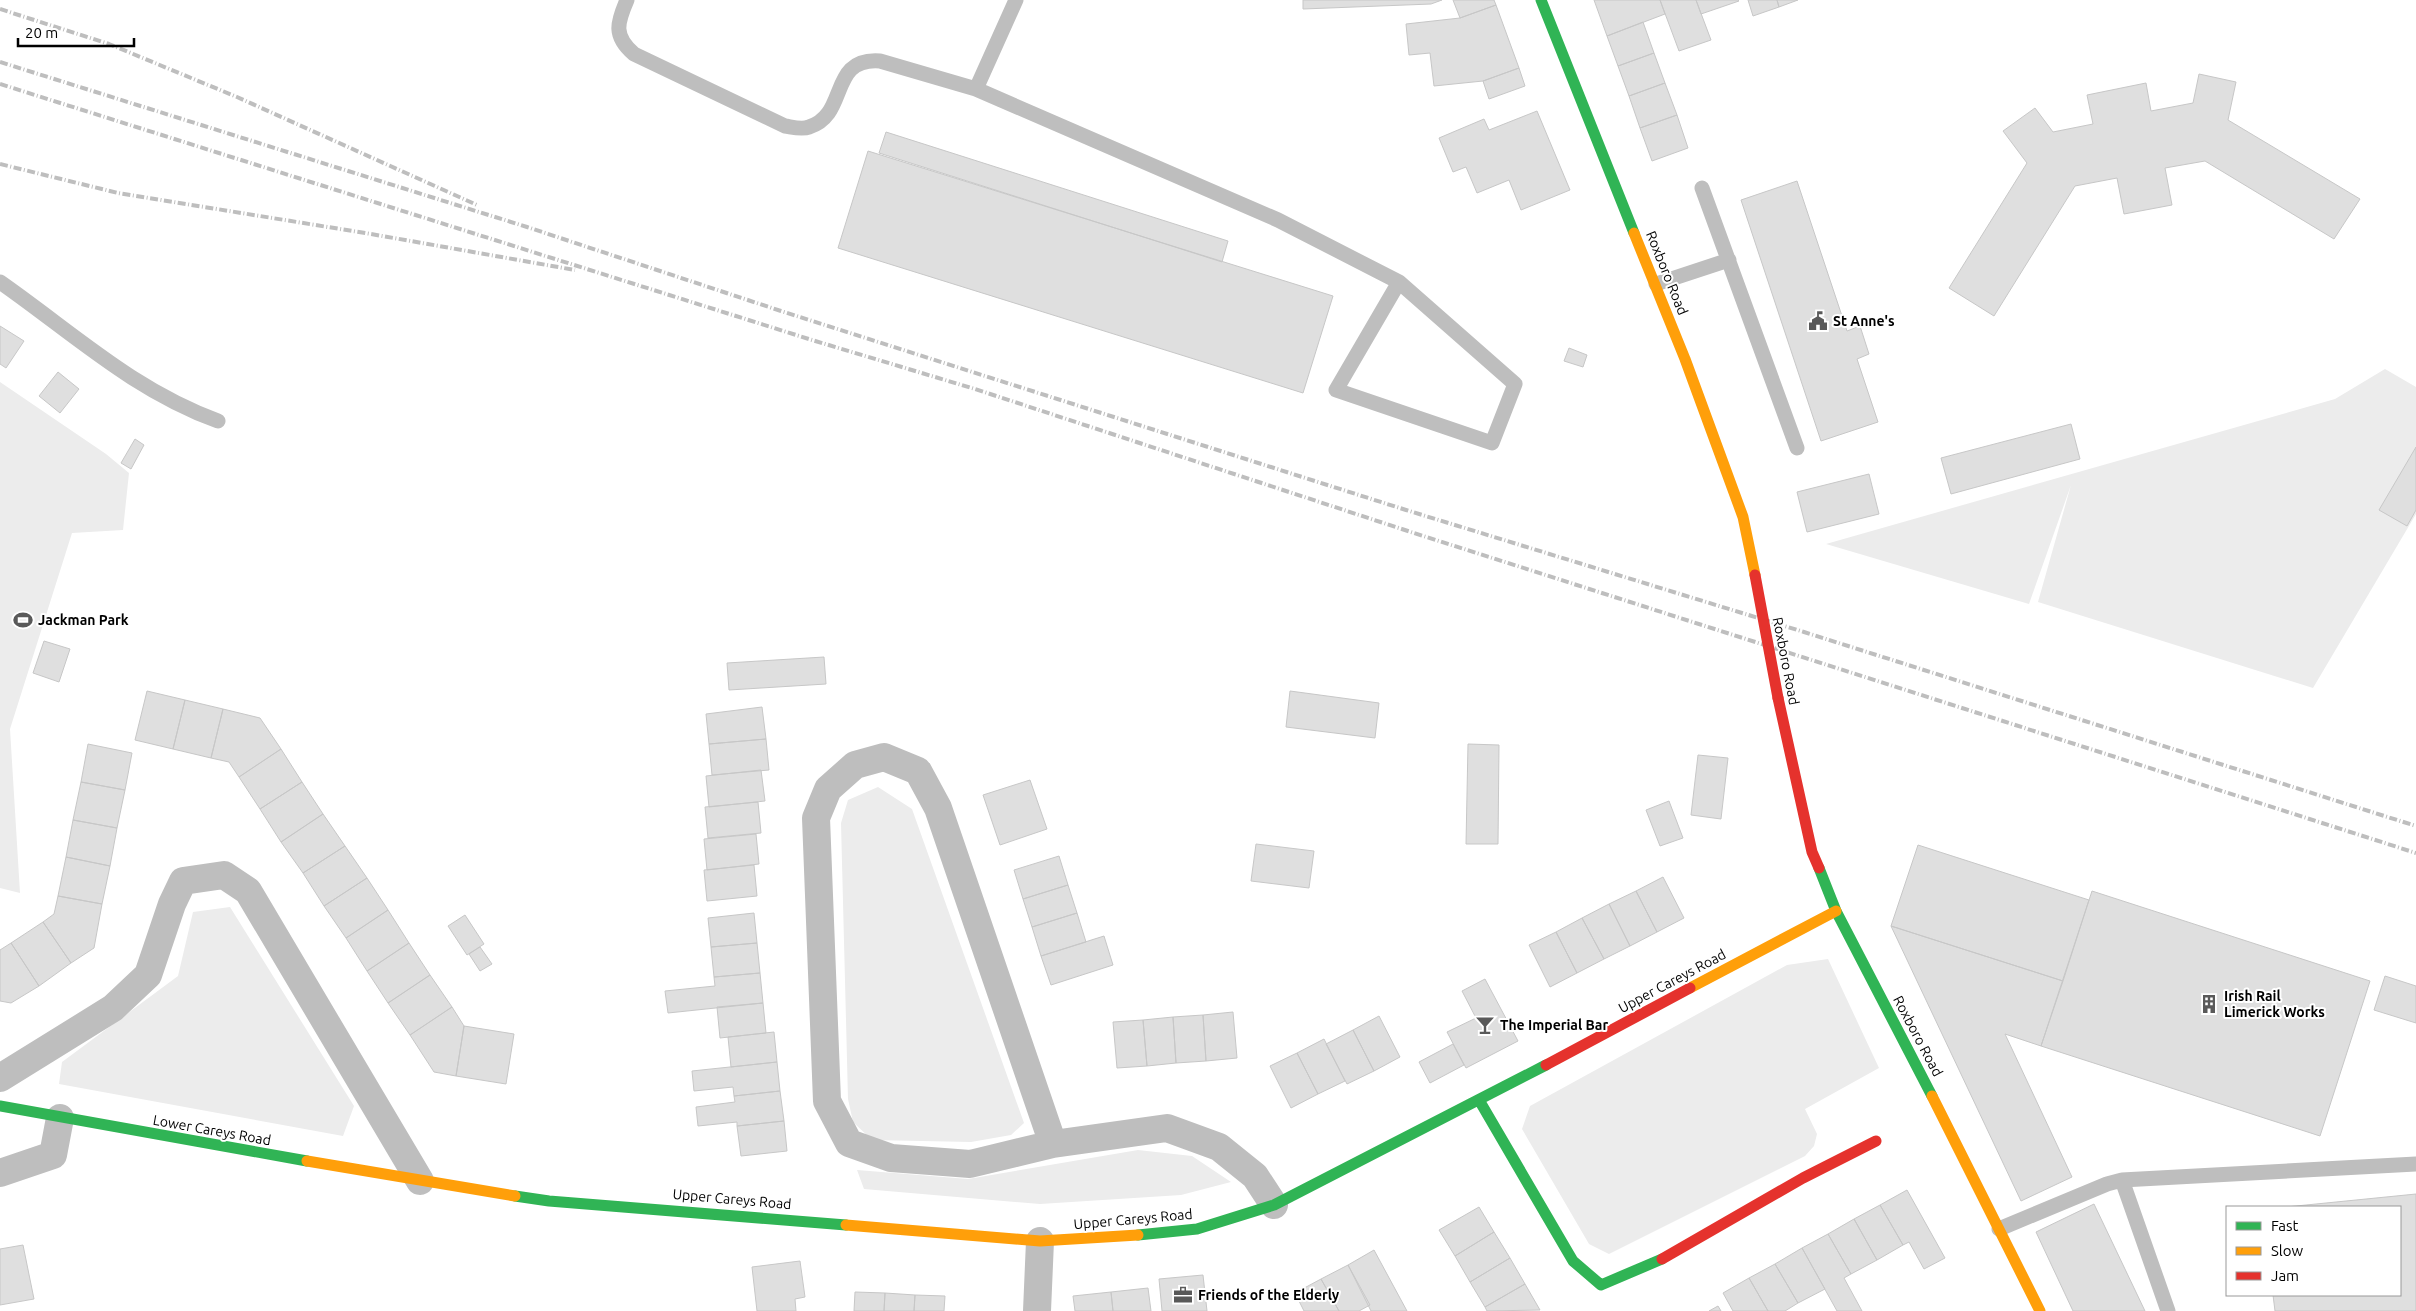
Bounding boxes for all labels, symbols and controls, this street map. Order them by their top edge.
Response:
scale bar [18,15,134,47]
text: 20 m [25,24,58,41]
street label: Roxboro Road [1643,229,1691,317]
public building icon: St Anne's [1807,310,1829,332]
place label: St Anne's [1833,313,1895,329]
sports icon: Jackman Park [12,609,34,631]
place label: Jackman Park [38,612,129,628]
street label: Roxboro Road [1770,616,1802,706]
street label: Upper Careys Road [1616,946,1728,1016]
place label: Irish Rail Limerick Works [2224,988,2325,1020]
street label: Roxboro Road [1890,993,1946,1079]
building icon: Irish Rail Limerick Works [2198,993,2220,1015]
bar icon: The Imperial Bar [1474,1014,1496,1036]
place label: The Imperial Bar [1500,1017,1608,1033]
street label: Lower Careys Road [152,1112,272,1148]
street label: Upper Careys Road [672,1186,792,1212]
street label: Upper Careys Road [1073,1206,1193,1232]
legend [2226,1206,2401,1296]
text: Fast [2271,1217,2299,1234]
text: Slow [2271,1242,2304,1259]
text: Jam [2271,1267,2299,1284]
office icon: Friends of the Elderly [1172,1284,1194,1306]
place label: Friends of the Elderly [1198,1287,1340,1303]

